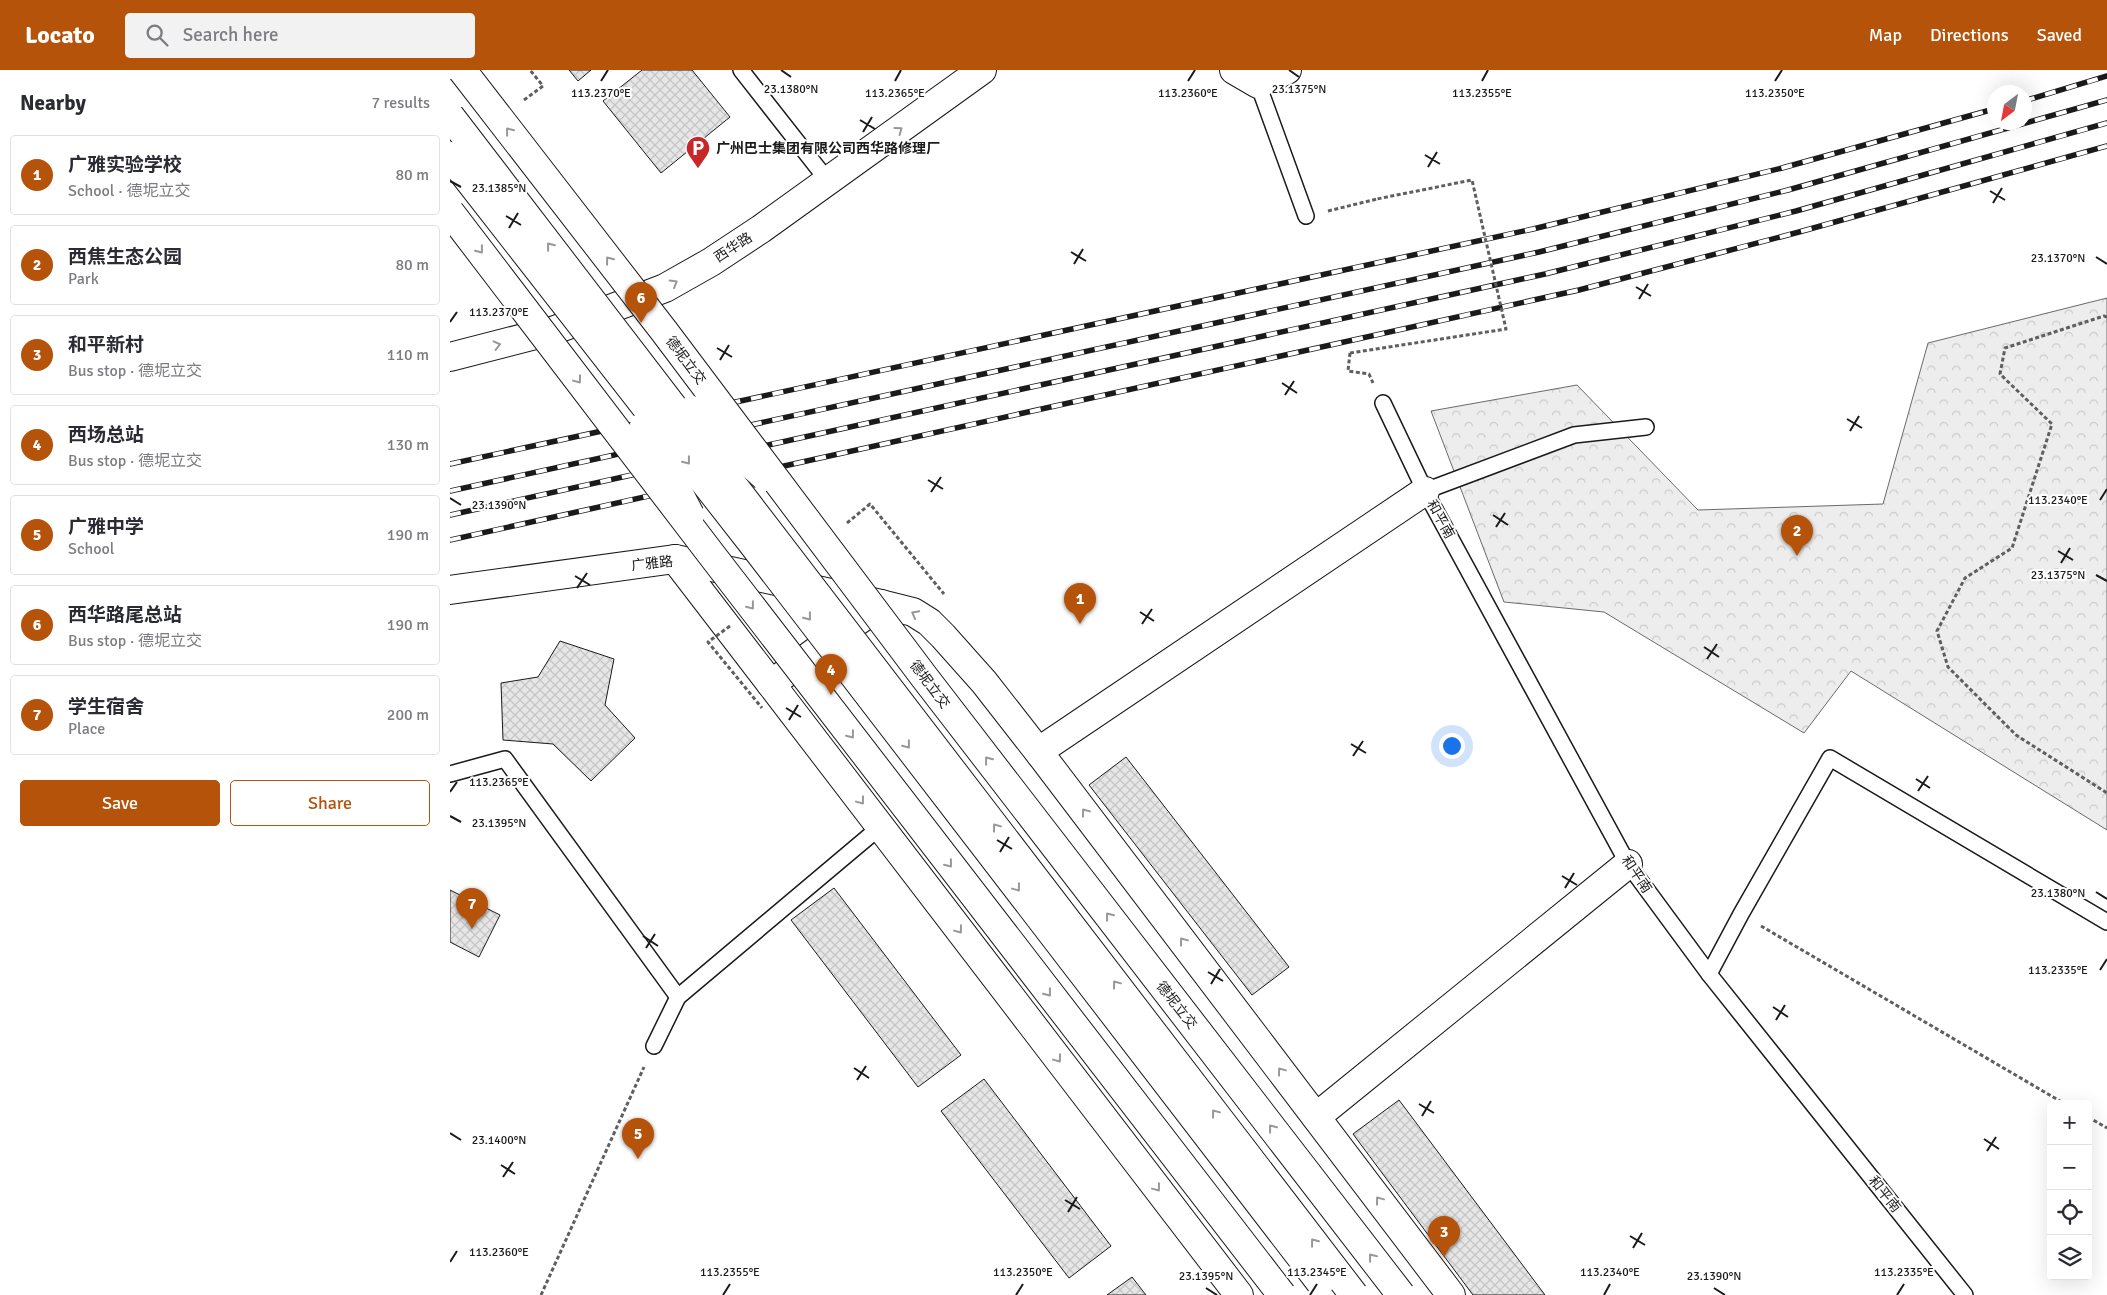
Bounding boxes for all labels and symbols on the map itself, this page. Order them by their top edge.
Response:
text: 23.1380°N [764,82,818,97]
text: 23.1375°N [1272,82,1326,97]
north arrow [1987,85,2032,130]
text: 113.2370°E [571,86,631,101]
text: 113.2365°E [865,86,925,101]
text: 113.2360°E [1158,86,1218,101]
text: 113.2355°E [1452,86,1512,101]
text: 113.2350°E [1745,86,1805,101]
one-way arrow [893,127,902,136]
one-way arrow [507,128,515,137]
parking icon: 广州巴士集团有限公司西华路修理厂 [685,135,711,169]
place label: 广州巴士集团有限公司西华路修理厂 [716,140,940,157]
text: 23.1385°N [472,181,526,196]
street label: 西华路 [711,229,756,266]
one-way arrow [547,242,556,252]
one-way arrow [474,244,483,254]
text: 23.1370°N [2031,251,2085,266]
one-way arrow [606,257,614,266]
one-way arrow [668,279,677,289]
pin: 6 [625,282,657,323]
text: 113.2370°E [469,305,529,320]
street label: 德坭立交 [662,333,709,388]
one-way arrow [493,340,502,351]
one-way arrow [573,374,581,383]
one-way arrow [681,455,689,464]
text: 113.2340°E [2028,493,2088,508]
street label: 和平南 [1423,497,1458,542]
text: 23.1390°N [472,498,526,513]
pin: 2 [1781,515,1813,556]
street label: 广雅路 [630,553,674,574]
text: 23.1375°N [2031,568,2085,583]
pin: 1 [1064,583,1096,624]
one-way arrow [745,600,754,610]
one-way arrow [911,610,920,620]
one-way arrow [802,611,811,620]
pin: 4 [815,654,847,695]
street label: 德坭立交 [906,657,953,712]
one-way arrow [845,729,853,738]
your location [1439,733,1465,759]
one-way arrow [901,739,910,749]
one-way arrow [985,756,994,766]
text: 113.2365°E [469,775,529,790]
one-way arrow [855,795,863,804]
one-way arrow [1082,809,1090,818]
text: 23.1395°N [472,816,526,831]
one-way arrow [994,824,1002,833]
street label: 和平南 [1618,852,1655,896]
one-way arrow [944,858,952,867]
one-way arrow [1011,882,1020,892]
text: 23.1380°N [2031,886,2085,901]
pin: 7 [456,888,488,929]
one-way arrow [1106,912,1115,922]
one-way arrow [954,924,962,933]
one-way arrow [1180,937,1189,947]
text: 113.2335°E [2028,963,2088,978]
street label: 德坭立交 [1153,978,1201,1033]
one-way arrow [1113,980,1122,990]
one-way arrow [1043,987,1052,996]
one-way arrow [1052,1053,1061,1063]
one-way arrow [1278,1067,1287,1077]
one-way arrow [1212,1110,1220,1119]
pin: 5 [622,1118,654,1159]
one-way arrow [1269,1124,1278,1134]
text: 23.1400°N [472,1133,526,1148]
street label: 和平南 [1865,1173,1904,1216]
one-way arrow [1151,1182,1160,1192]
one-way arrow [1376,1196,1385,1206]
pin: 3 [1428,1216,1460,1257]
one-way arrow [1310,1239,1319,1248]
text: 113.2360°E [469,1245,529,1260]
one-way arrow [1368,1253,1377,1262]
text: 113.2355°E [700,1265,760,1280]
text: 113.2350°E [993,1265,1053,1280]
text: 113.2345°E [1287,1265,1347,1280]
text: 113.2340°E [1580,1265,1640,1280]
text: 113.2335°E [1874,1265,1934,1280]
text: 23.1395°N [1179,1269,1233,1284]
text: 23.1390°N [1687,1269,1741,1284]

